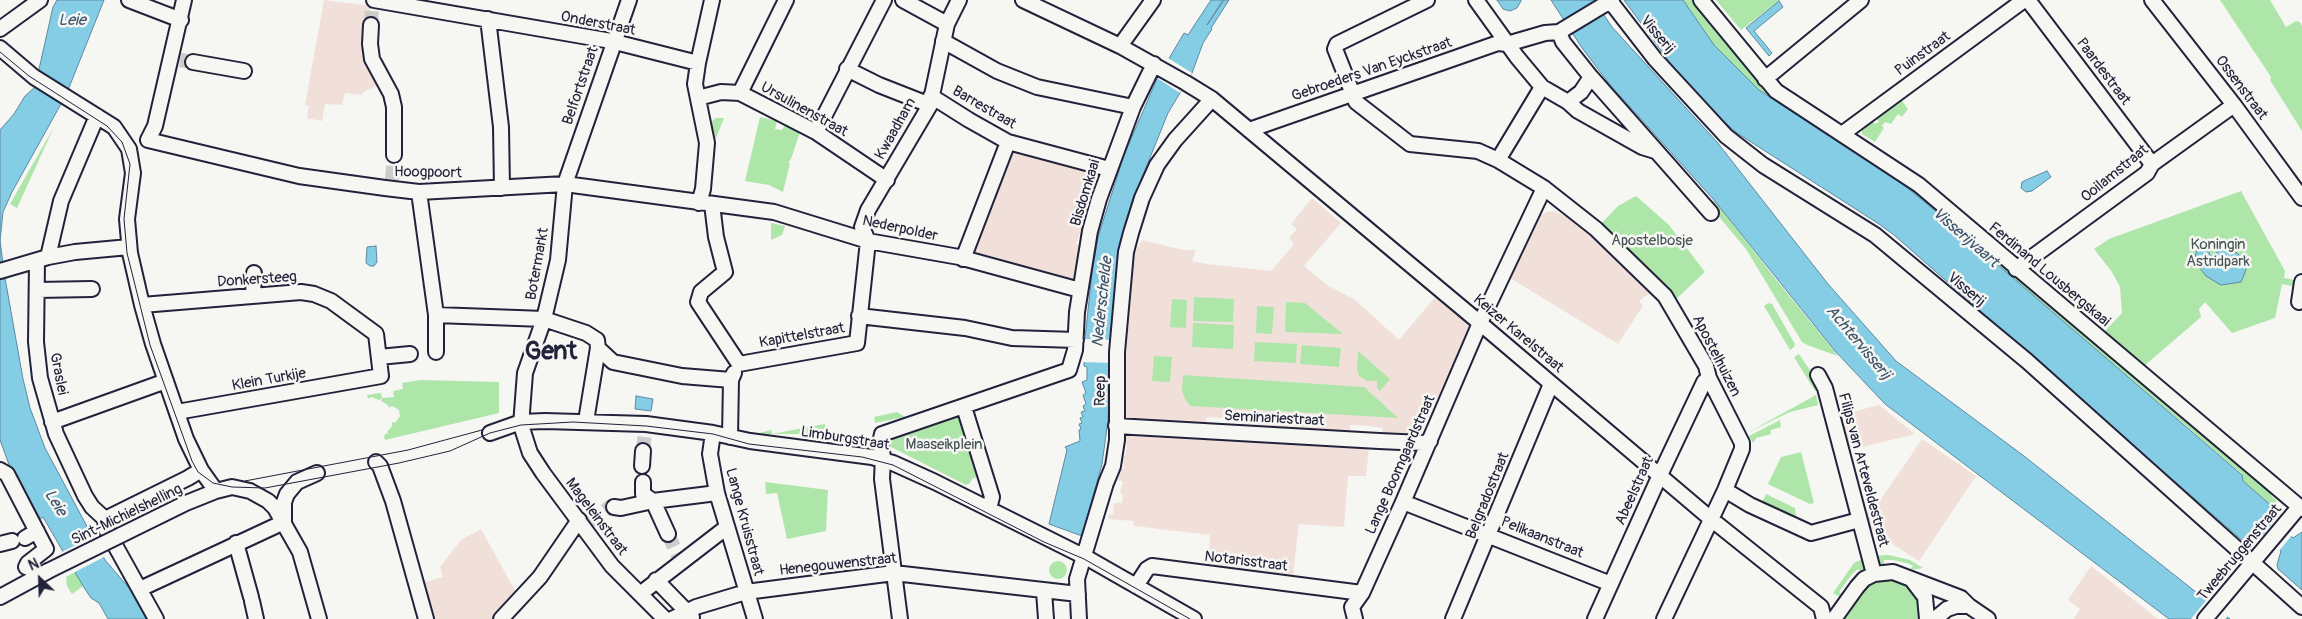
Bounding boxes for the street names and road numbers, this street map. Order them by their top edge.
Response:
street label: Onderstraat [559,8,637,40]
street label: Visserij [1636,12,1678,58]
street label: Puinstraat [1892,28,1954,80]
street label: Gebroeders Van Eyckstraat [1289,34,1455,106]
street label: Paardestraat [2072,35,2134,109]
street label: Belfortstraat [559,44,603,128]
street label: Ossenstraat [2211,52,2271,124]
street label: Ursulinenstraat [757,79,851,141]
street label: Barrestraat [949,82,1019,134]
street label: Kwaadham [872,95,920,163]
street label: Ooilamstraat [2078,141,2152,207]
street label: Bisdomkaai [1067,158,1105,228]
street label: Hoogpoort [394,163,462,183]
street label: Nederpolder [861,212,939,246]
street label: Ferdinand Lousbergskaai [1985,219,2113,331]
street label: Botermarkt [523,226,553,302]
street label: Donkersteeg [217,268,297,292]
street label: Visserij [1943,269,1989,311]
street label: Keizer Karelstraat [1469,291,1567,377]
street label: Apostelhuizen [1688,312,1744,400]
street label: Kapittelstraat [758,320,846,352]
street label: Graslei [45,351,71,397]
street label: Klein Turkije [230,365,308,395]
street label: Reep [1092,376,1110,406]
street label: Filips van Arteveldestraat [1834,391,1892,549]
street label: Lange Boomgaardstraat [1362,393,1440,537]
street label: Seminariestraat [1223,407,1325,431]
street label: Limburgstraat [799,423,891,455]
street label: Belgradostraat [1462,450,1514,542]
street label: Abeelstraat [1612,454,1658,528]
street label: Lange Kruisstraat [721,466,767,578]
street label: Mageleinstraat [561,475,631,559]
street label: Sint-Michielshelling [69,480,185,550]
street label: Tweebruggenstraat [2194,501,2286,605]
street label: Pelikaanstraat [1498,513,1586,563]
street label: Notarisstraat [1203,548,1289,576]
street label: Henegouwenstraat [778,550,898,580]

